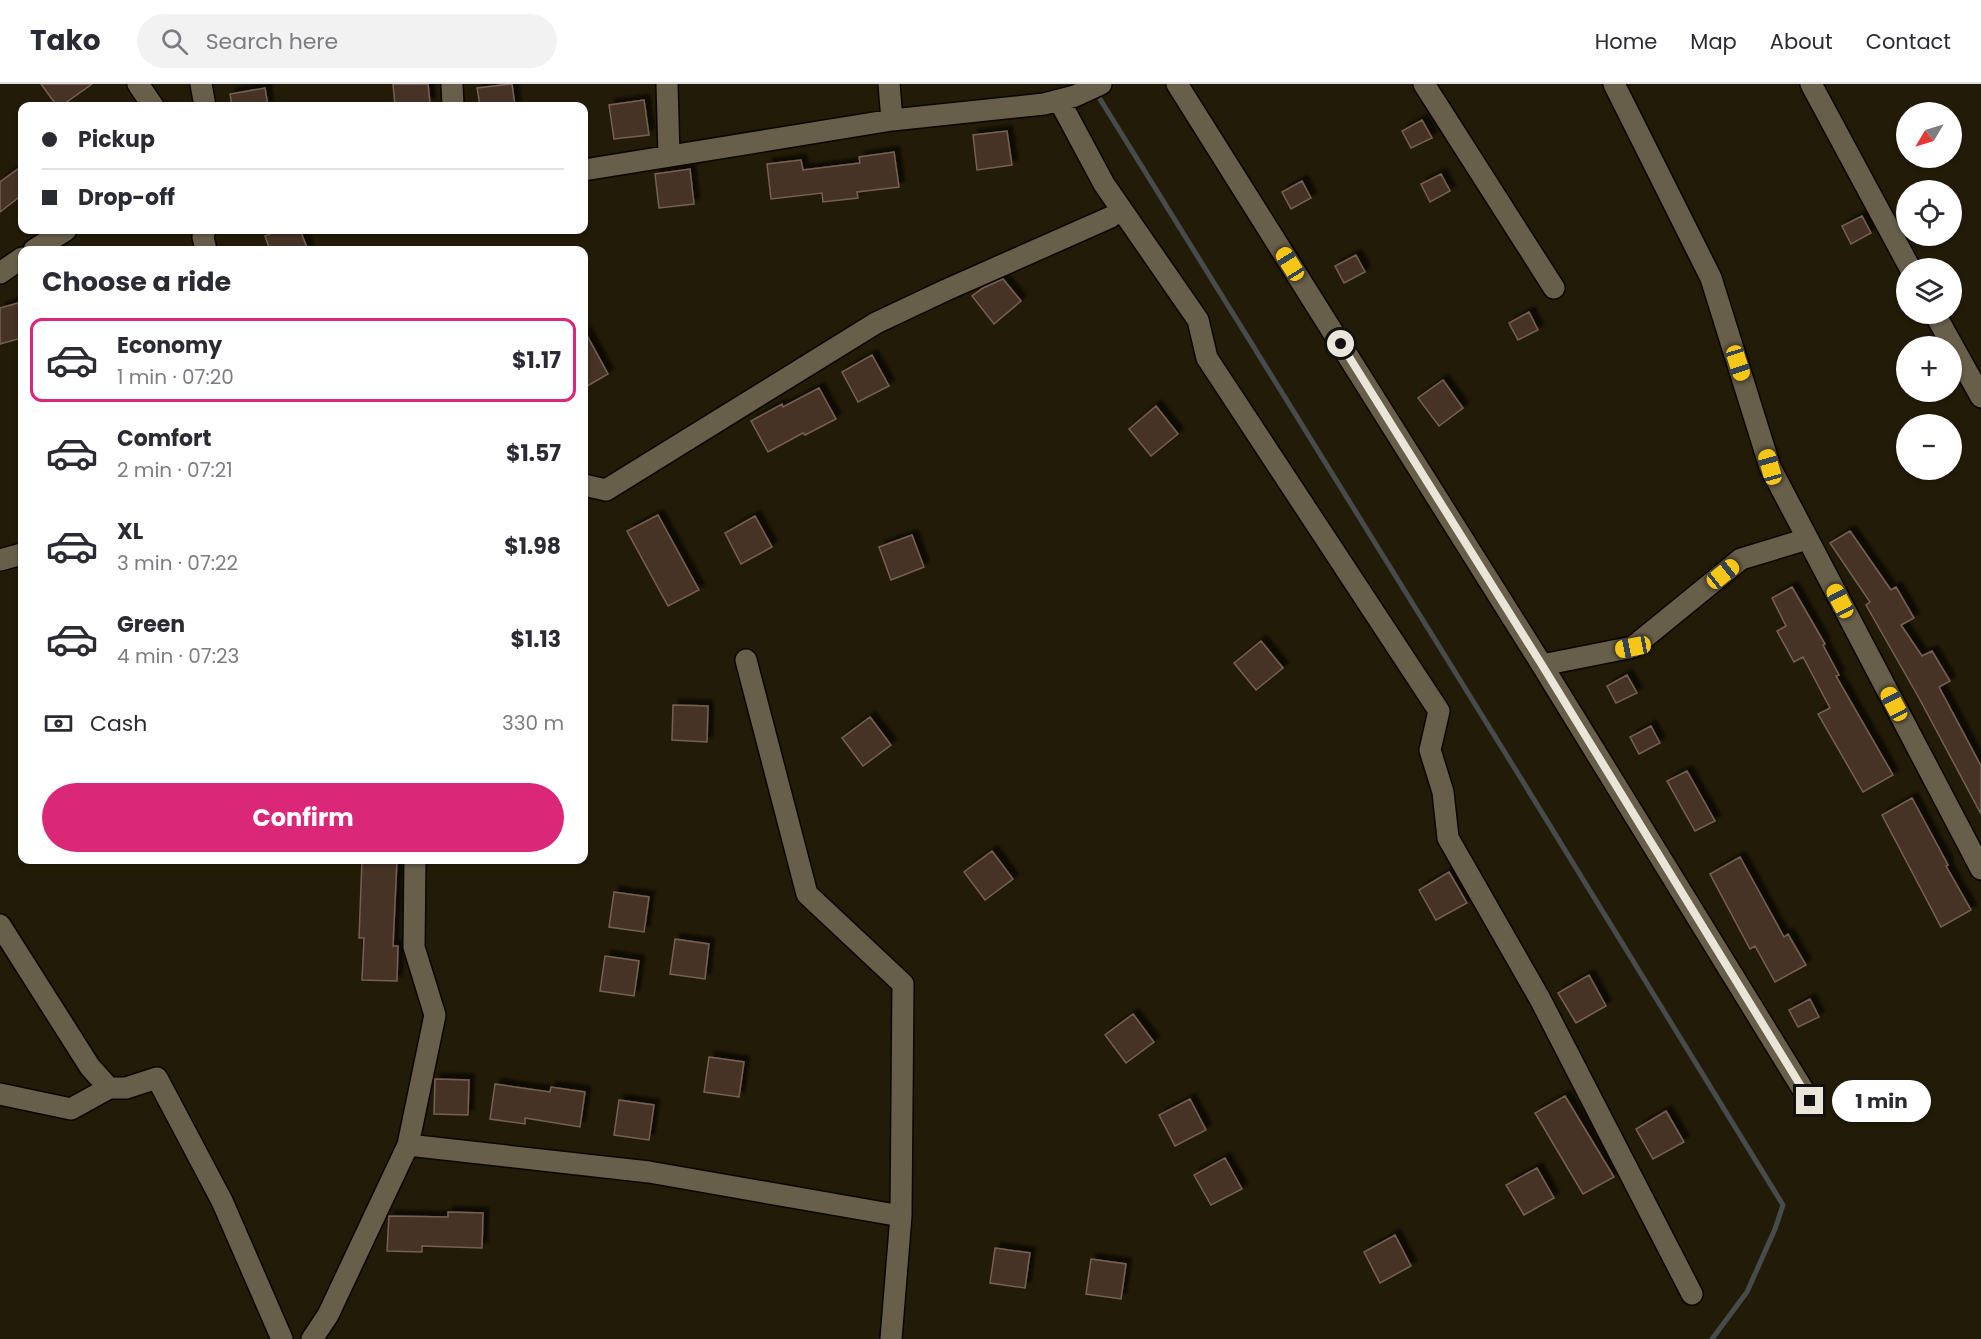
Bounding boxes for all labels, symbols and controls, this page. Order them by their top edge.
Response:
search box [137,14,557,68]
text: Tako [30,21,101,60]
icon: search [158,25,191,58]
text: Search here [206,26,338,57]
text: Home [1595,27,1657,56]
text: Map [1690,27,1737,56]
text: About [1770,27,1833,56]
text: Contact [1866,27,1951,56]
north arrow [1896,102,1962,168]
map controls [1896,102,1962,480]
text: Pickup [78,124,155,155]
button: locate [1896,180,1962,246]
text: Drop-off [78,182,175,213]
car [1273,244,1307,284]
button: layers [1896,258,1962,324]
text: Choose a ride [42,263,231,300]
text: Economy [117,330,222,361]
route start [1327,330,1354,357]
icon: car [45,333,99,387]
button: + [1896,336,1962,402]
car [1724,343,1752,383]
text: $1.17 [512,345,561,376]
text: 1 min · 07:20 [117,363,234,391]
button: − [1896,414,1962,480]
text: Comfort [117,423,211,454]
icon: car [45,426,99,480]
text: $1.57 [506,438,561,469]
car [1756,447,1784,487]
text: 2 min · 07:21 [117,456,233,484]
text: XL [117,516,143,547]
icon: car [45,519,99,573]
text: $1.98 [504,531,561,562]
text: 3 min · 07:22 [117,549,238,577]
car [1703,556,1743,592]
car [1824,581,1856,621]
text: Green [117,609,185,640]
icon: car [45,612,99,666]
text: $1.13 [510,624,561,655]
car [1614,635,1652,659]
text: 4 min · 07:23 [117,642,239,670]
car [1878,684,1910,724]
icon: cash [42,707,75,740]
text: Cash [90,708,147,739]
text: 330 m [502,709,564,737]
button: Confirm [42,783,564,852]
callout: 1 min [1831,1080,1930,1122]
route end [1796,1087,1823,1114]
text: 1 min [1855,1087,1908,1115]

